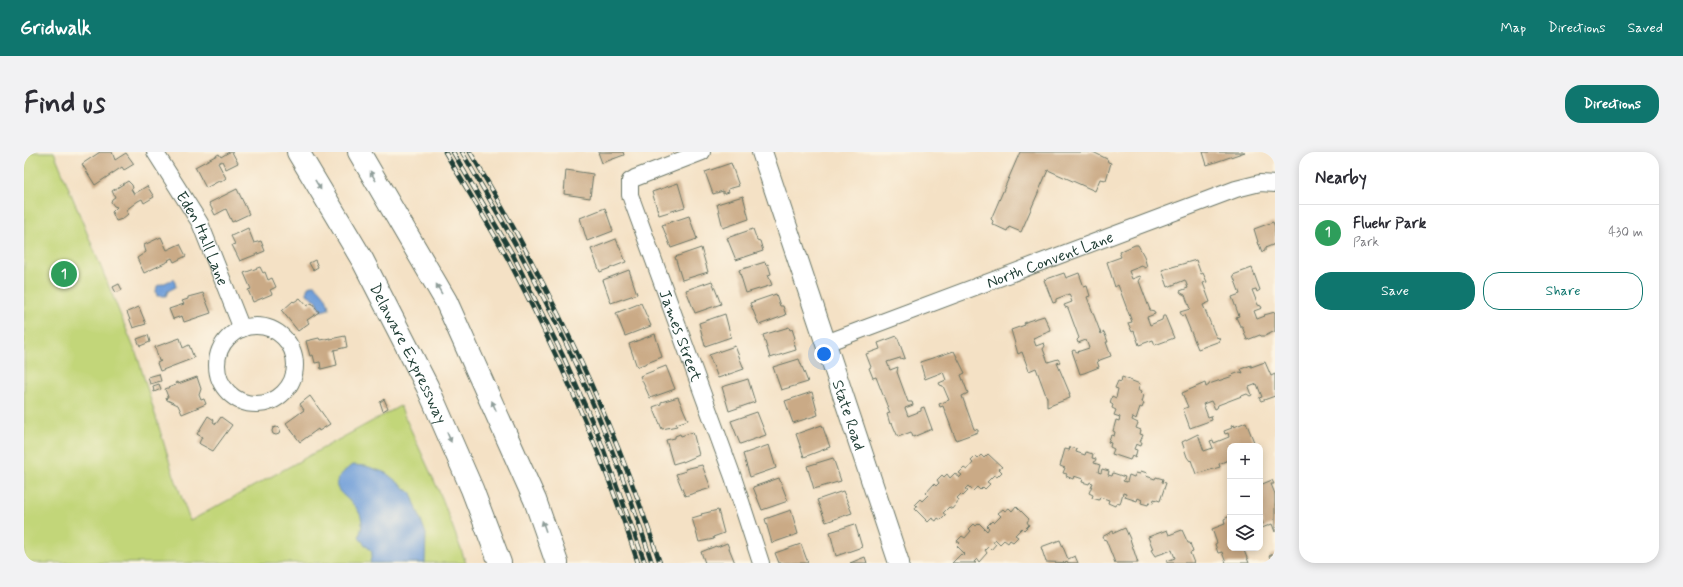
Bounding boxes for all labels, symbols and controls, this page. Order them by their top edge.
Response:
text: Gridwalk [20,16,91,41]
text: Map [1500,19,1526,37]
text: Directions [1548,19,1606,37]
text: Saved [1628,19,1663,37]
button: Directions [1565,85,1659,123]
text: Find us [24,86,105,123]
text: Nearby [1315,167,1367,189]
one-way arrow [370,170,377,182]
one-way arrow [315,179,322,191]
street label: Eden Hall Lane [170,188,233,289]
text: Fluehr Park [1353,214,1426,234]
text: 1 [1325,224,1331,241]
text: 430 m [1608,224,1643,241]
street label: North Convent Lane [984,227,1117,294]
text: Park [1353,234,1379,251]
pin: 1 [51,259,77,289]
button: Save [1315,272,1475,310]
button: Share [1483,272,1643,310]
street label: Delaware Expressway [364,280,451,427]
one-way arrow [435,283,442,295]
street label: James Street [653,287,706,385]
your location [814,344,834,364]
street label: State Road [827,377,870,453]
one-way arrow [491,401,497,412]
one-way arrow [446,431,452,443]
map controls [1227,443,1263,551]
button: + [1227,443,1263,479]
button: − [1227,479,1263,515]
button: layers [1227,515,1263,551]
one-way arrow [541,520,547,532]

